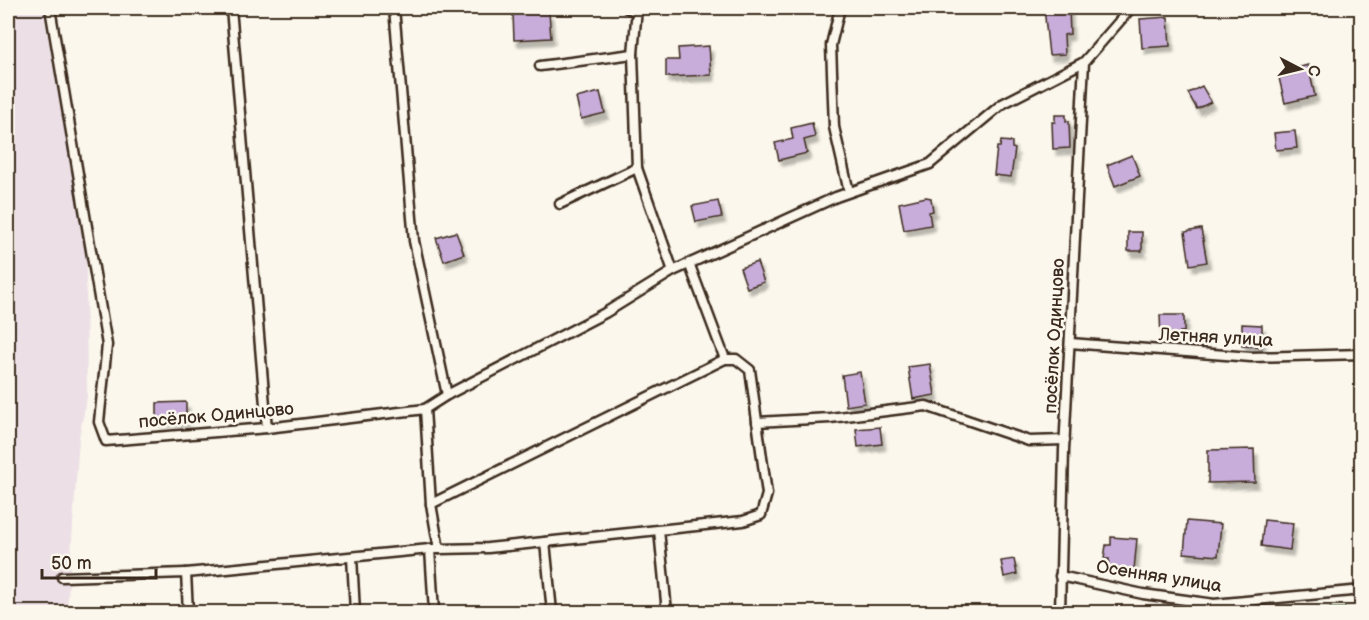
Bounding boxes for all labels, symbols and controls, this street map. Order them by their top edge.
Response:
north arrow [1270,39,1330,99]
text: С [1303,64,1324,77]
street label: посёлок Одинцово [1040,258,1069,414]
street label: Летняя улица [1157,324,1274,351]
street label: посёлок Одинцово [138,398,294,433]
scale bar [42,542,156,580]
text: 50 m [51,553,92,574]
street label: Осенняя улица [1095,556,1224,597]

